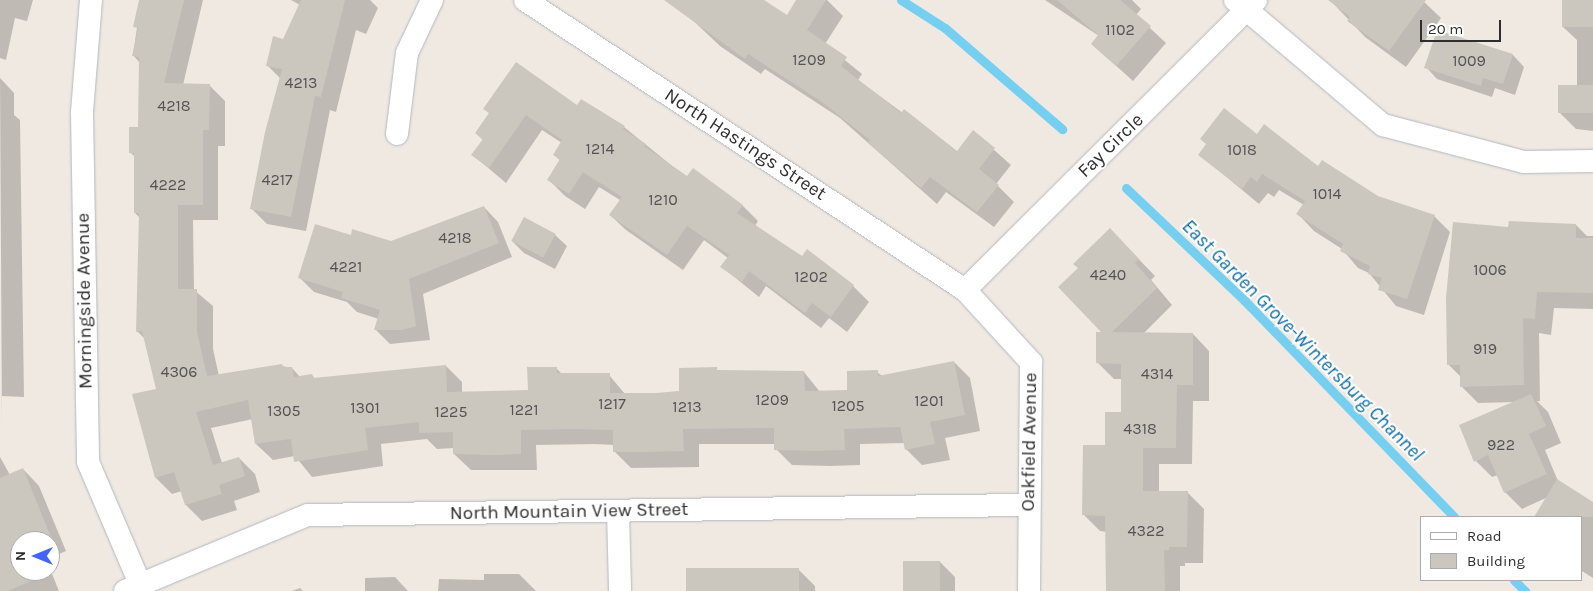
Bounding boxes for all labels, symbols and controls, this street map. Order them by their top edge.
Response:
scale bar [1423,10,1504,42]
house number: 1102 [1105,20,1135,40]
text: 20 m [1428,20,1463,38]
house number: 1209 [792,50,826,70]
house number: 1009 [1452,51,1486,71]
house number: 4213 [285,73,317,93]
street label: North Hastings Street [660,84,830,206]
house number: 4218 [157,96,191,116]
street label: Fay Circle [1073,109,1149,183]
house number: 1214 [586,139,614,159]
house number: 1018 [1227,140,1257,160]
house number: 4217 [261,170,293,190]
house number: 4222 [150,175,186,195]
house number: 1014 [1312,184,1342,204]
house number: 1210 [648,190,678,210]
street label: Morningside Avenue [72,213,98,389]
water label: East Garden Grove-Wintersburg Channel [1177,214,1429,466]
house number: 4218 [438,228,472,248]
house number: 4221 [330,257,362,277]
house number: 1006 [1473,260,1507,280]
house number: 4240 [1090,265,1126,285]
house number: 1202 [794,267,828,287]
house number: 919 [1473,339,1497,359]
house number: 4306 [160,362,198,382]
house number: 4314 [1141,364,1173,384]
street label: Oakfield Avenue [1017,372,1043,512]
house number: 1209 [755,390,789,410]
house number: 1201 [914,391,944,411]
house number: 1217 [598,394,626,414]
house number: 1205 [831,396,865,416]
house number: 1213 [672,397,702,417]
house number: 1301 [350,398,380,418]
house number: 1221 [509,400,539,420]
house number: 1305 [267,401,301,421]
house number: 1225 [435,402,467,422]
house number: 4318 [1123,419,1157,439]
house number: 922 [1487,435,1515,455]
street label: North Mountain View Street [450,499,688,525]
legend [1420,516,1583,581]
house number: 4322 [1128,521,1164,541]
text: Road [1467,527,1502,545]
north arrow [10,531,60,581]
text: N [12,551,29,561]
text: Building [1467,552,1525,570]

